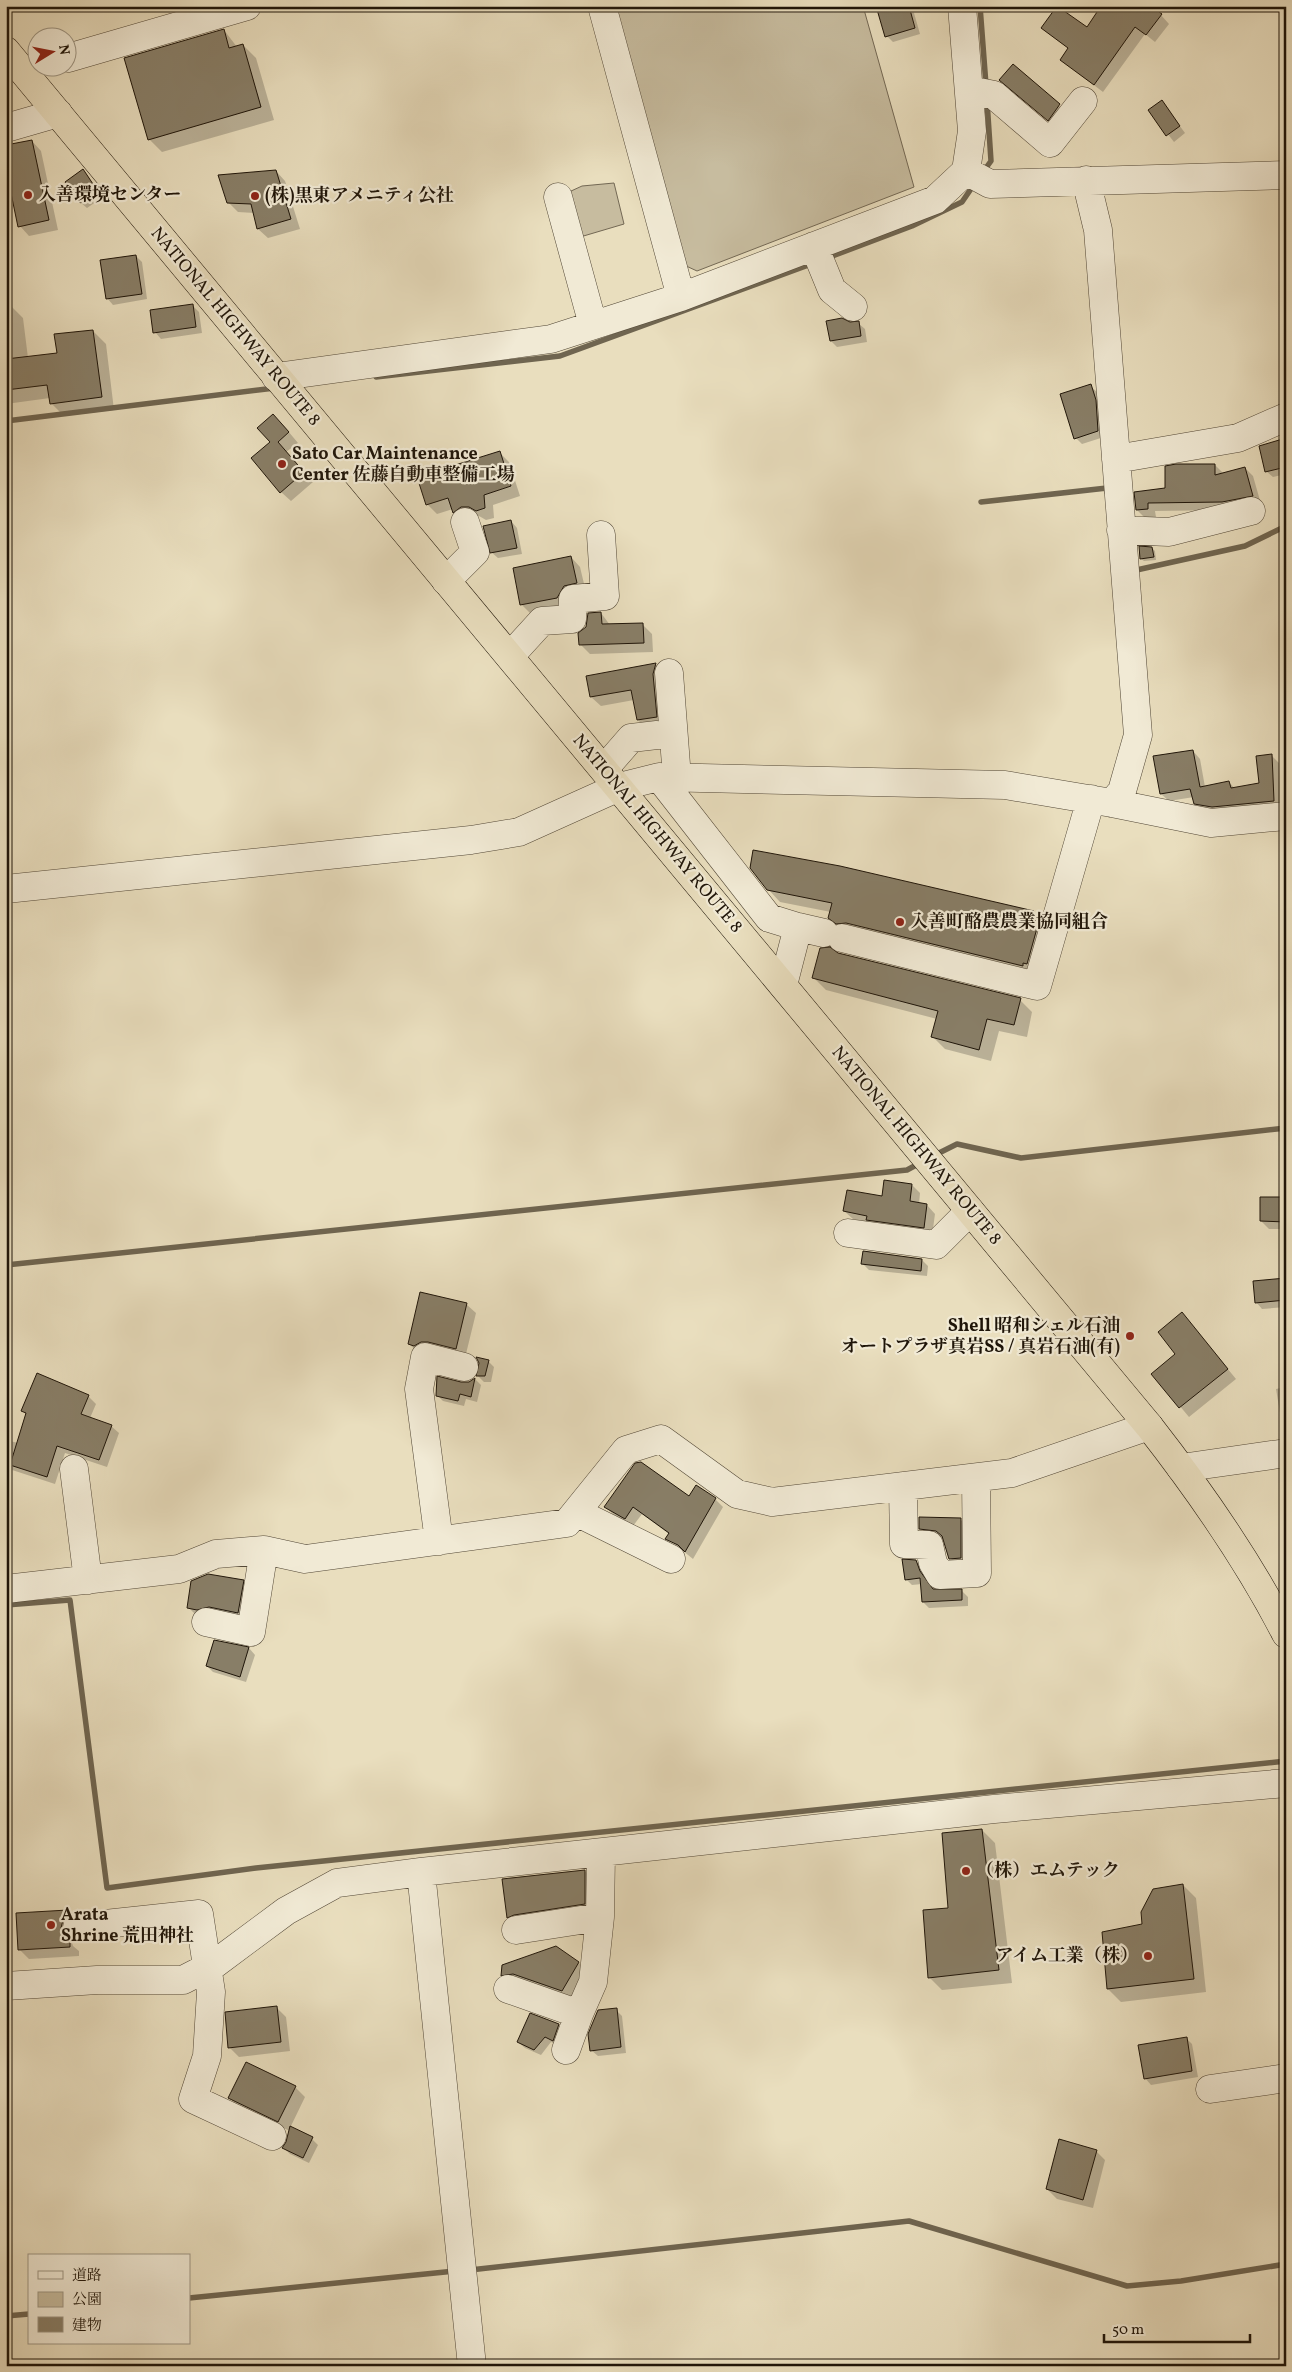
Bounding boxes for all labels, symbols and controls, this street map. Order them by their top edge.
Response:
north arrow [28,28,78,78]
text: N [53,43,74,57]
place label: 入善環境センター [38,183,181,208]
place label: (株)黒東アメニティ公社 [265,184,454,209]
marker: 入善環境センター [22,189,34,201]
marker: (株)黒東アメニティ公社 [249,190,261,202]
street label: NATIONAL HIGHWAY ROUTE 8 [144,222,326,432]
place label: Sato Car Maintenance Center 佐藤自動車整備工場 [292,442,515,488]
marker: Sato Car Maintenance Center 佐藤自動車整備工場 [276,458,288,470]
street label: NATIONAL HIGHWAY ROUTE 8 [566,729,748,939]
place label: 入善町酪農農業協同組合 [910,910,1108,935]
marker: 入善町酪農農業協同組合 [894,916,906,928]
street label: NATIONAL HIGHWAY ROUTE 8 [825,1041,1007,1251]
place label: Shell 昭和シェル石油 オートプラザ真岩SS / 真岩石油(有) [841,1314,1120,1360]
marker: Shell 昭和シェル石油 オートプラザ真岩SS / 真岩石油(有) [1124,1330,1136,1342]
place label: （株）エムテック [976,1859,1120,1884]
marker: （株）エムテック [960,1865,972,1877]
place label: Arata Shrine 荒田神社 [61,1903,194,1949]
marker: Arata Shrine 荒田神社 [45,1919,57,1931]
place label: アイム工業（株） [996,1944,1138,1969]
marker: アイム工業（株） [1142,1950,1154,1962]
legend [28,2254,190,2344]
text: 道路 [72,2266,102,2287]
text: 公園 [72,2290,102,2311]
scale bar [1104,2312,1251,2344]
text: 建物 [72,2316,102,2337]
text: 50 m [1112,2320,1144,2341]

